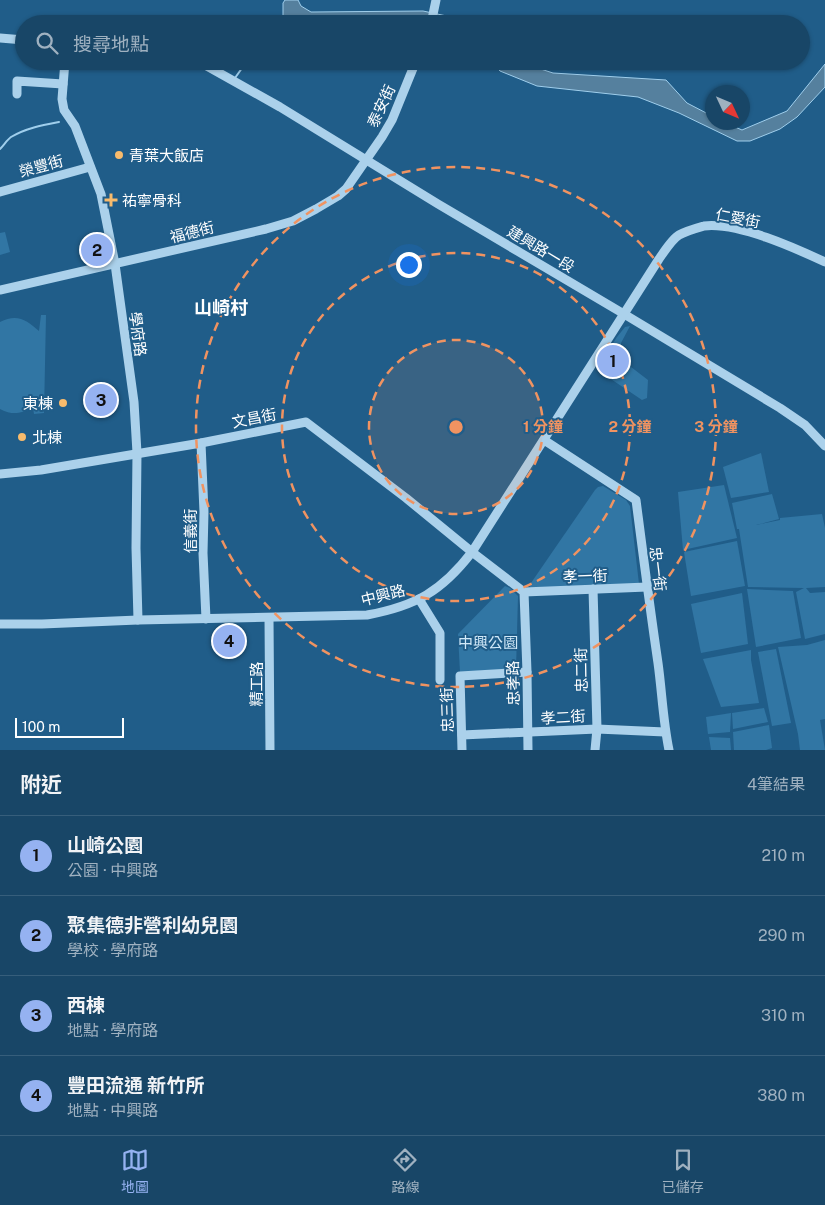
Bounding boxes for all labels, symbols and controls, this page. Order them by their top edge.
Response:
search box [15,15,810,70]
icon: search [33,29,61,57]
text: 搜尋地點 [73,33,149,55]
street label: 泰安街 [364,82,398,130]
north arrow [705,85,750,130]
place label: 青葉大飯店 [129,147,204,164]
marker: 青葉大飯店 [113,149,125,161]
street label: 榮豐街 [17,152,65,180]
place label: 祐寧骨科 [122,192,182,209]
marker: 祐寧骨科 [104,193,118,207]
street label: 仁愛街 [714,205,762,231]
street label: 福德街 [168,218,216,246]
street label: 建興路一段 [504,222,578,276]
pin: 2 [81,231,113,269]
your location [396,252,422,278]
district label: 山崎村 [194,297,248,318]
street label: 學府路 [126,311,150,357]
pin: 1 [597,342,629,380]
pin: 3 [85,381,117,419]
place label: 東棟 [23,395,53,412]
marker: 東棟 [57,397,69,409]
street label: 文昌街 [230,405,278,431]
centre of rings [447,418,465,436]
text: 1 分鐘 [523,418,563,435]
text: 2 分鐘 [609,418,651,435]
text: 3 分鐘 [694,418,738,435]
place label: 北棟 [32,429,62,446]
marker: 北棟 [16,431,28,443]
street label: 信義街 [182,508,199,554]
street label: 忠一街 [647,546,669,592]
street label: 孝一街 [562,567,608,585]
street label: 中興路 [359,581,407,609]
pin: 4 [213,622,245,660]
park label: 中興公園 [458,634,518,651]
street label: 忠二街 [572,647,590,693]
street label: 忠孝路 [504,660,522,706]
street label: 精工路 [248,661,265,707]
street label: 忠三街 [438,687,456,733]
street label: 孝二街 [540,707,586,727]
scale bar [15,715,124,738]
text: 100 m [22,719,60,735]
text: 附近 [20,772,62,797]
text: 4筆結果 [747,775,805,794]
text: 山崎公園 [67,834,143,856]
text: 1 [33,846,39,865]
text: 210 m [761,846,805,865]
text: 公園 · 中興路 [67,861,158,880]
text: 聚集德非營利幼兒園 [67,914,238,936]
text: 2 [31,926,41,945]
text: 290 m [758,926,805,945]
text: 學校 · 學府路 [67,941,158,960]
text: 西棟 [67,994,105,1016]
text: 3 [31,1006,41,1025]
text: 310 m [761,1006,805,1025]
text: 地點 · 學府路 [67,1021,158,1040]
text: 豐田流通 新竹所 [67,1074,204,1096]
text: 4 [31,1086,41,1105]
text: 380 m [757,1086,805,1105]
text: 地點 · 中興路 [67,1101,158,1120]
tab: 地圖 [121,1146,149,1196]
tab: 路線 [391,1146,419,1196]
tab: 已儲存 [662,1146,704,1196]

